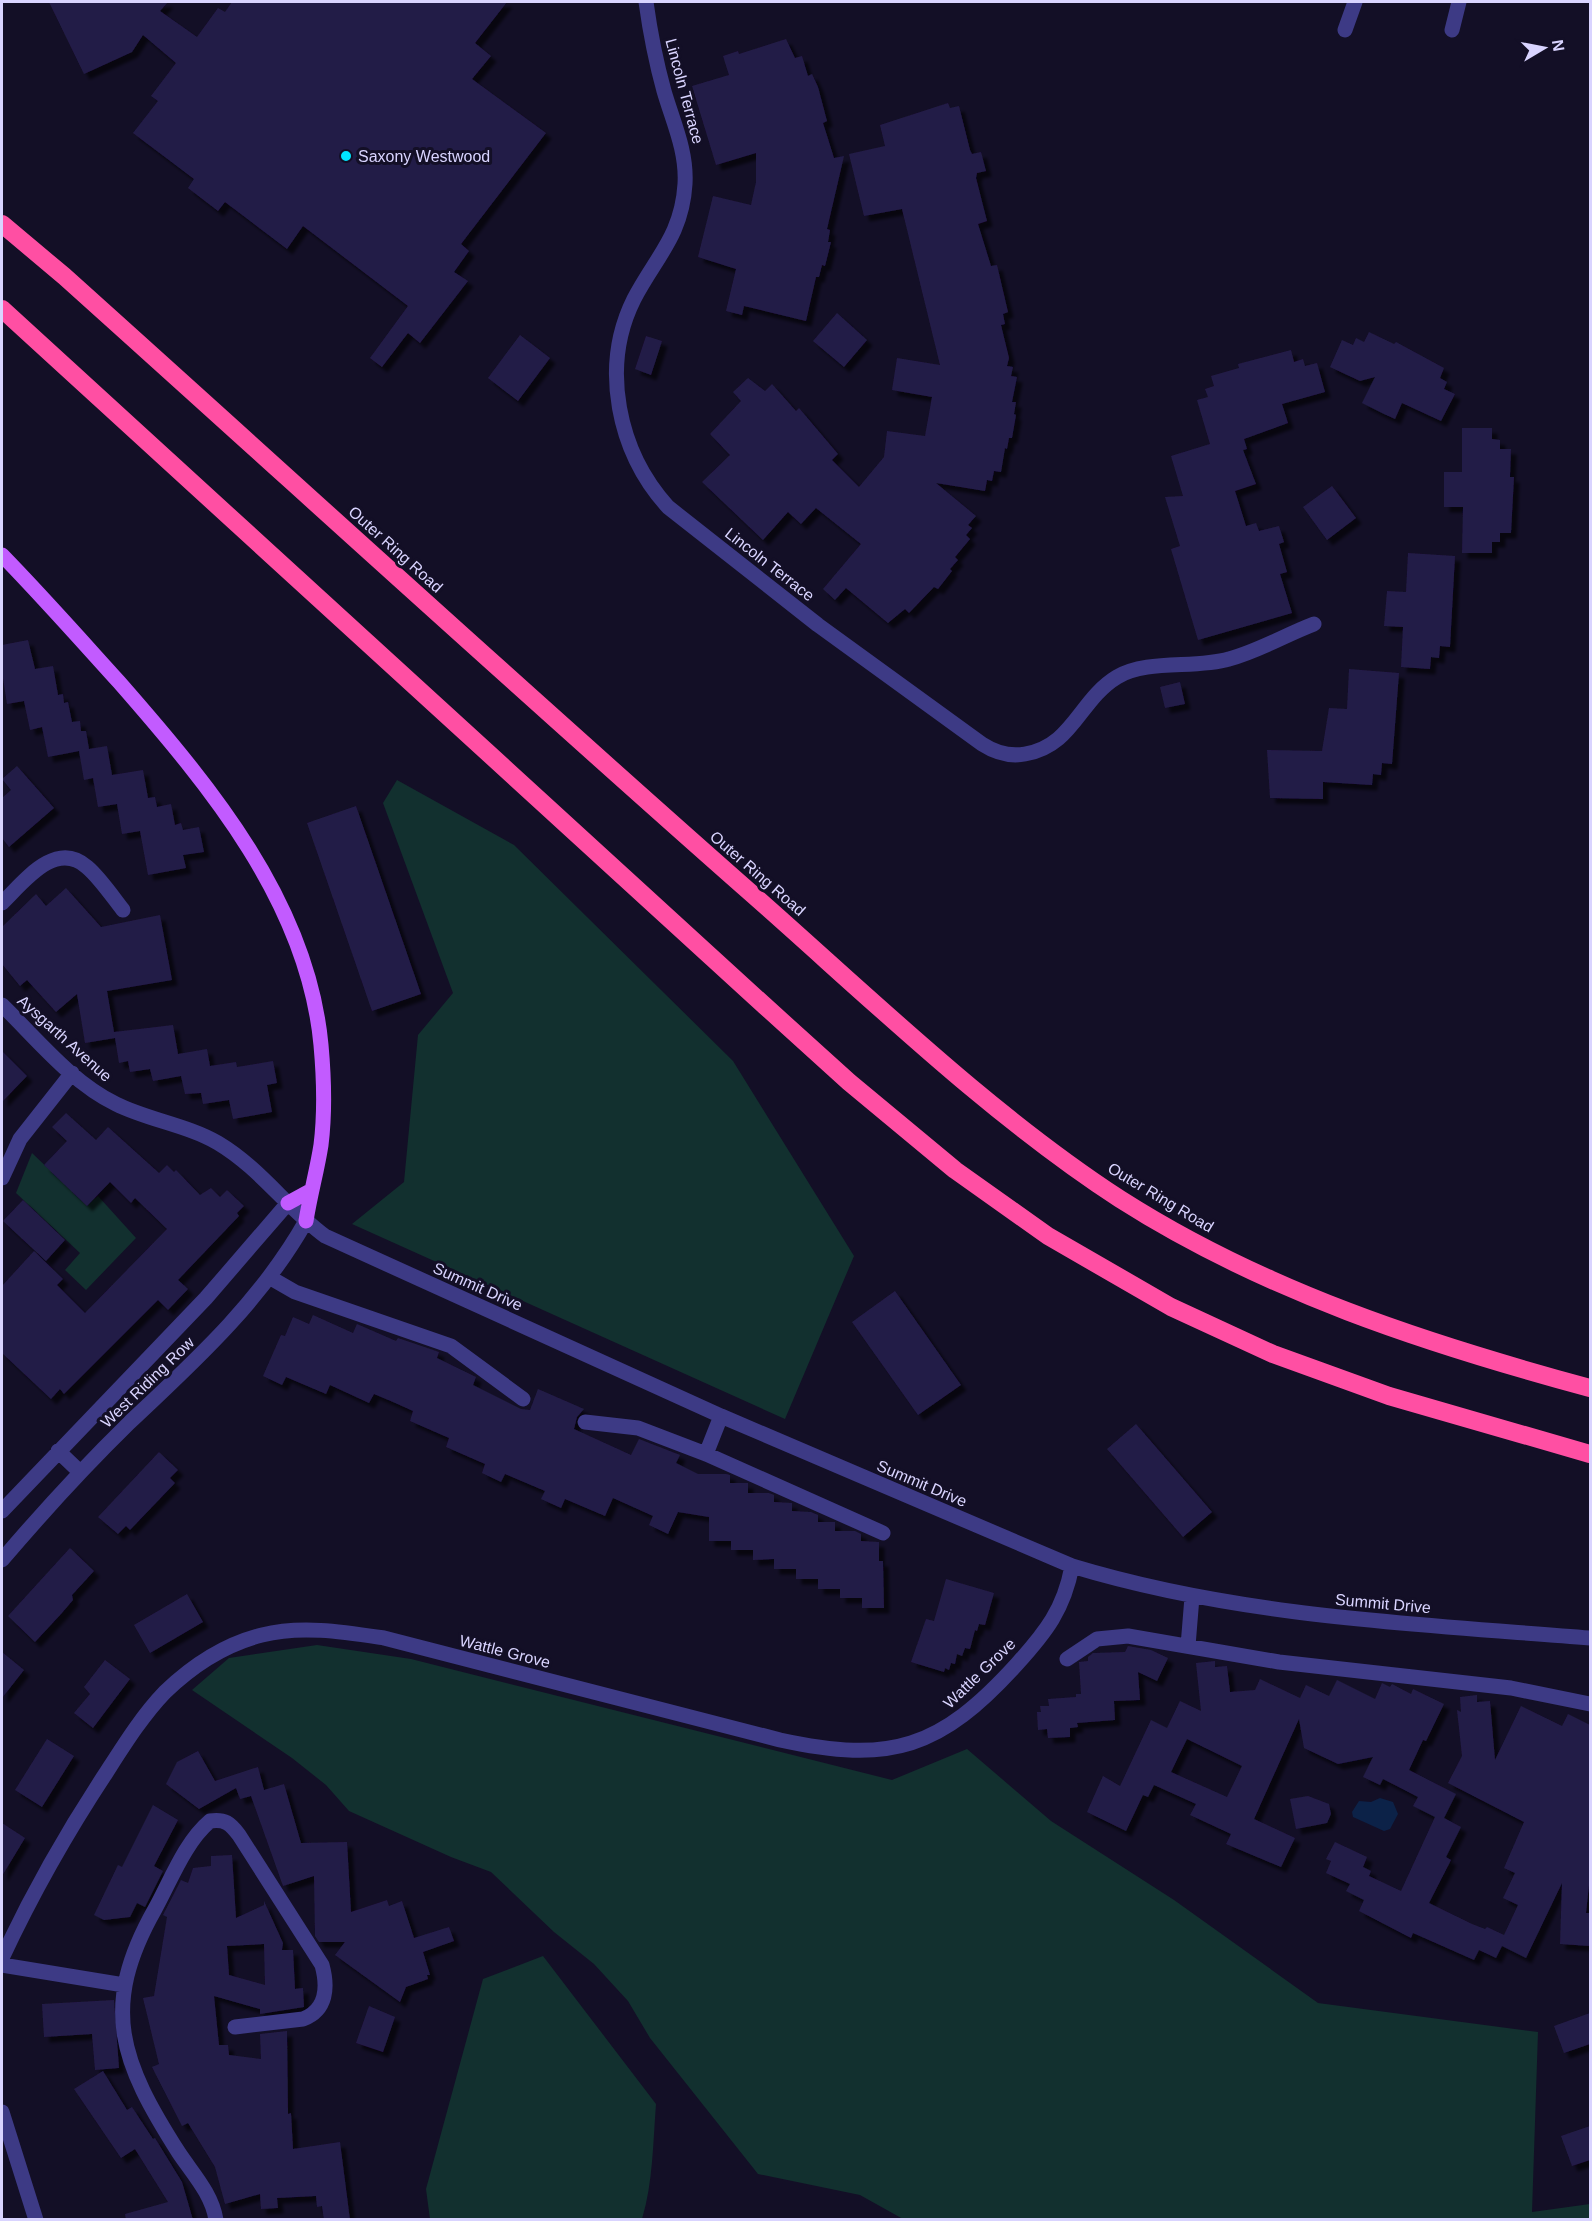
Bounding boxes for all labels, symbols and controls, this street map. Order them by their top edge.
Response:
north arrow [1514,18,1574,78]
street label: Lincoln Terrace [662,37,707,146]
text: N [1549,38,1568,53]
place label: Saxony Westwood [358,148,490,165]
marker: Saxony Westwood [339,149,353,163]
street label: Outer Ring Road [345,503,446,596]
street label: Lincoln Terrace [722,524,818,604]
street label: Outer Ring Road [707,828,809,919]
street label: Aysgarth Avenue [14,992,115,1085]
street label: Outer Ring Road [1105,1159,1217,1236]
street label: Summit Drive [430,1259,525,1314]
street label: West Riding Row [97,1333,198,1431]
street label: Summit Drive [874,1457,969,1510]
street label: Summit Drive [1334,1591,1432,1616]
street label: Wattle Grove [458,1632,552,1671]
street label: Wattle Grove [940,1635,1019,1712]

